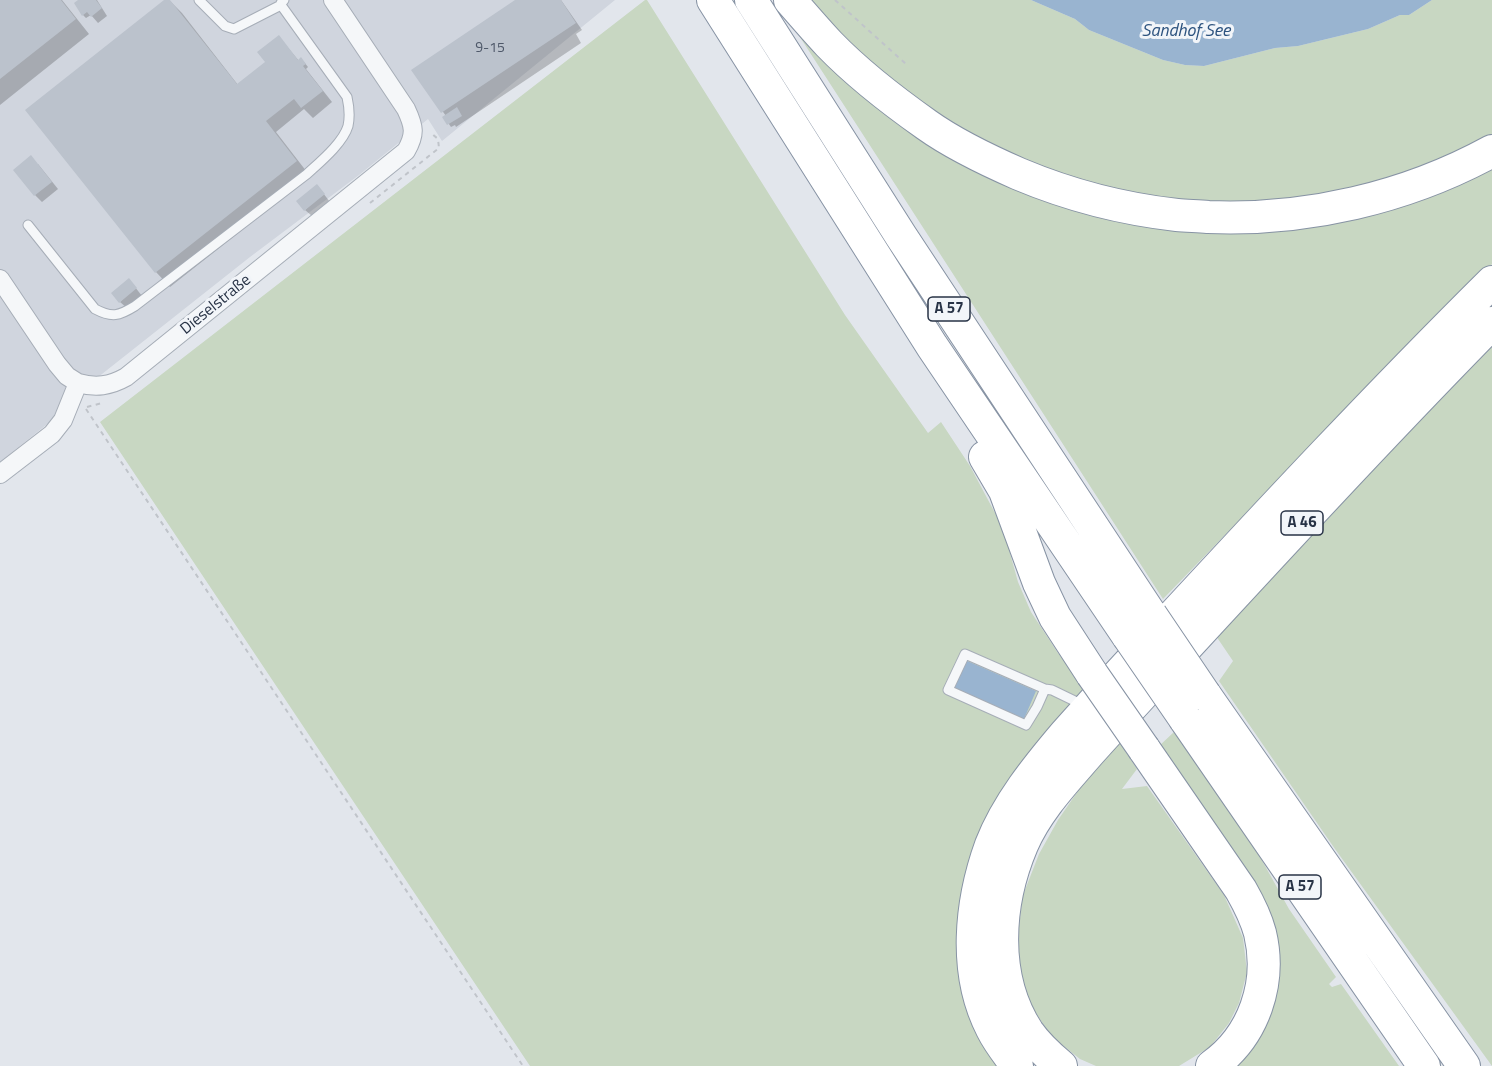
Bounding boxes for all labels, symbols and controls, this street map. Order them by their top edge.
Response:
water label: Sandhof See [1142,21,1230,43]
house number: 9-15 [475,41,505,57]
street label: Dieselstraße [177,271,255,339]
road number: A 57 [928,297,970,321]
road number: A 46 [1281,511,1323,535]
road number: A 57 [1279,875,1321,899]

